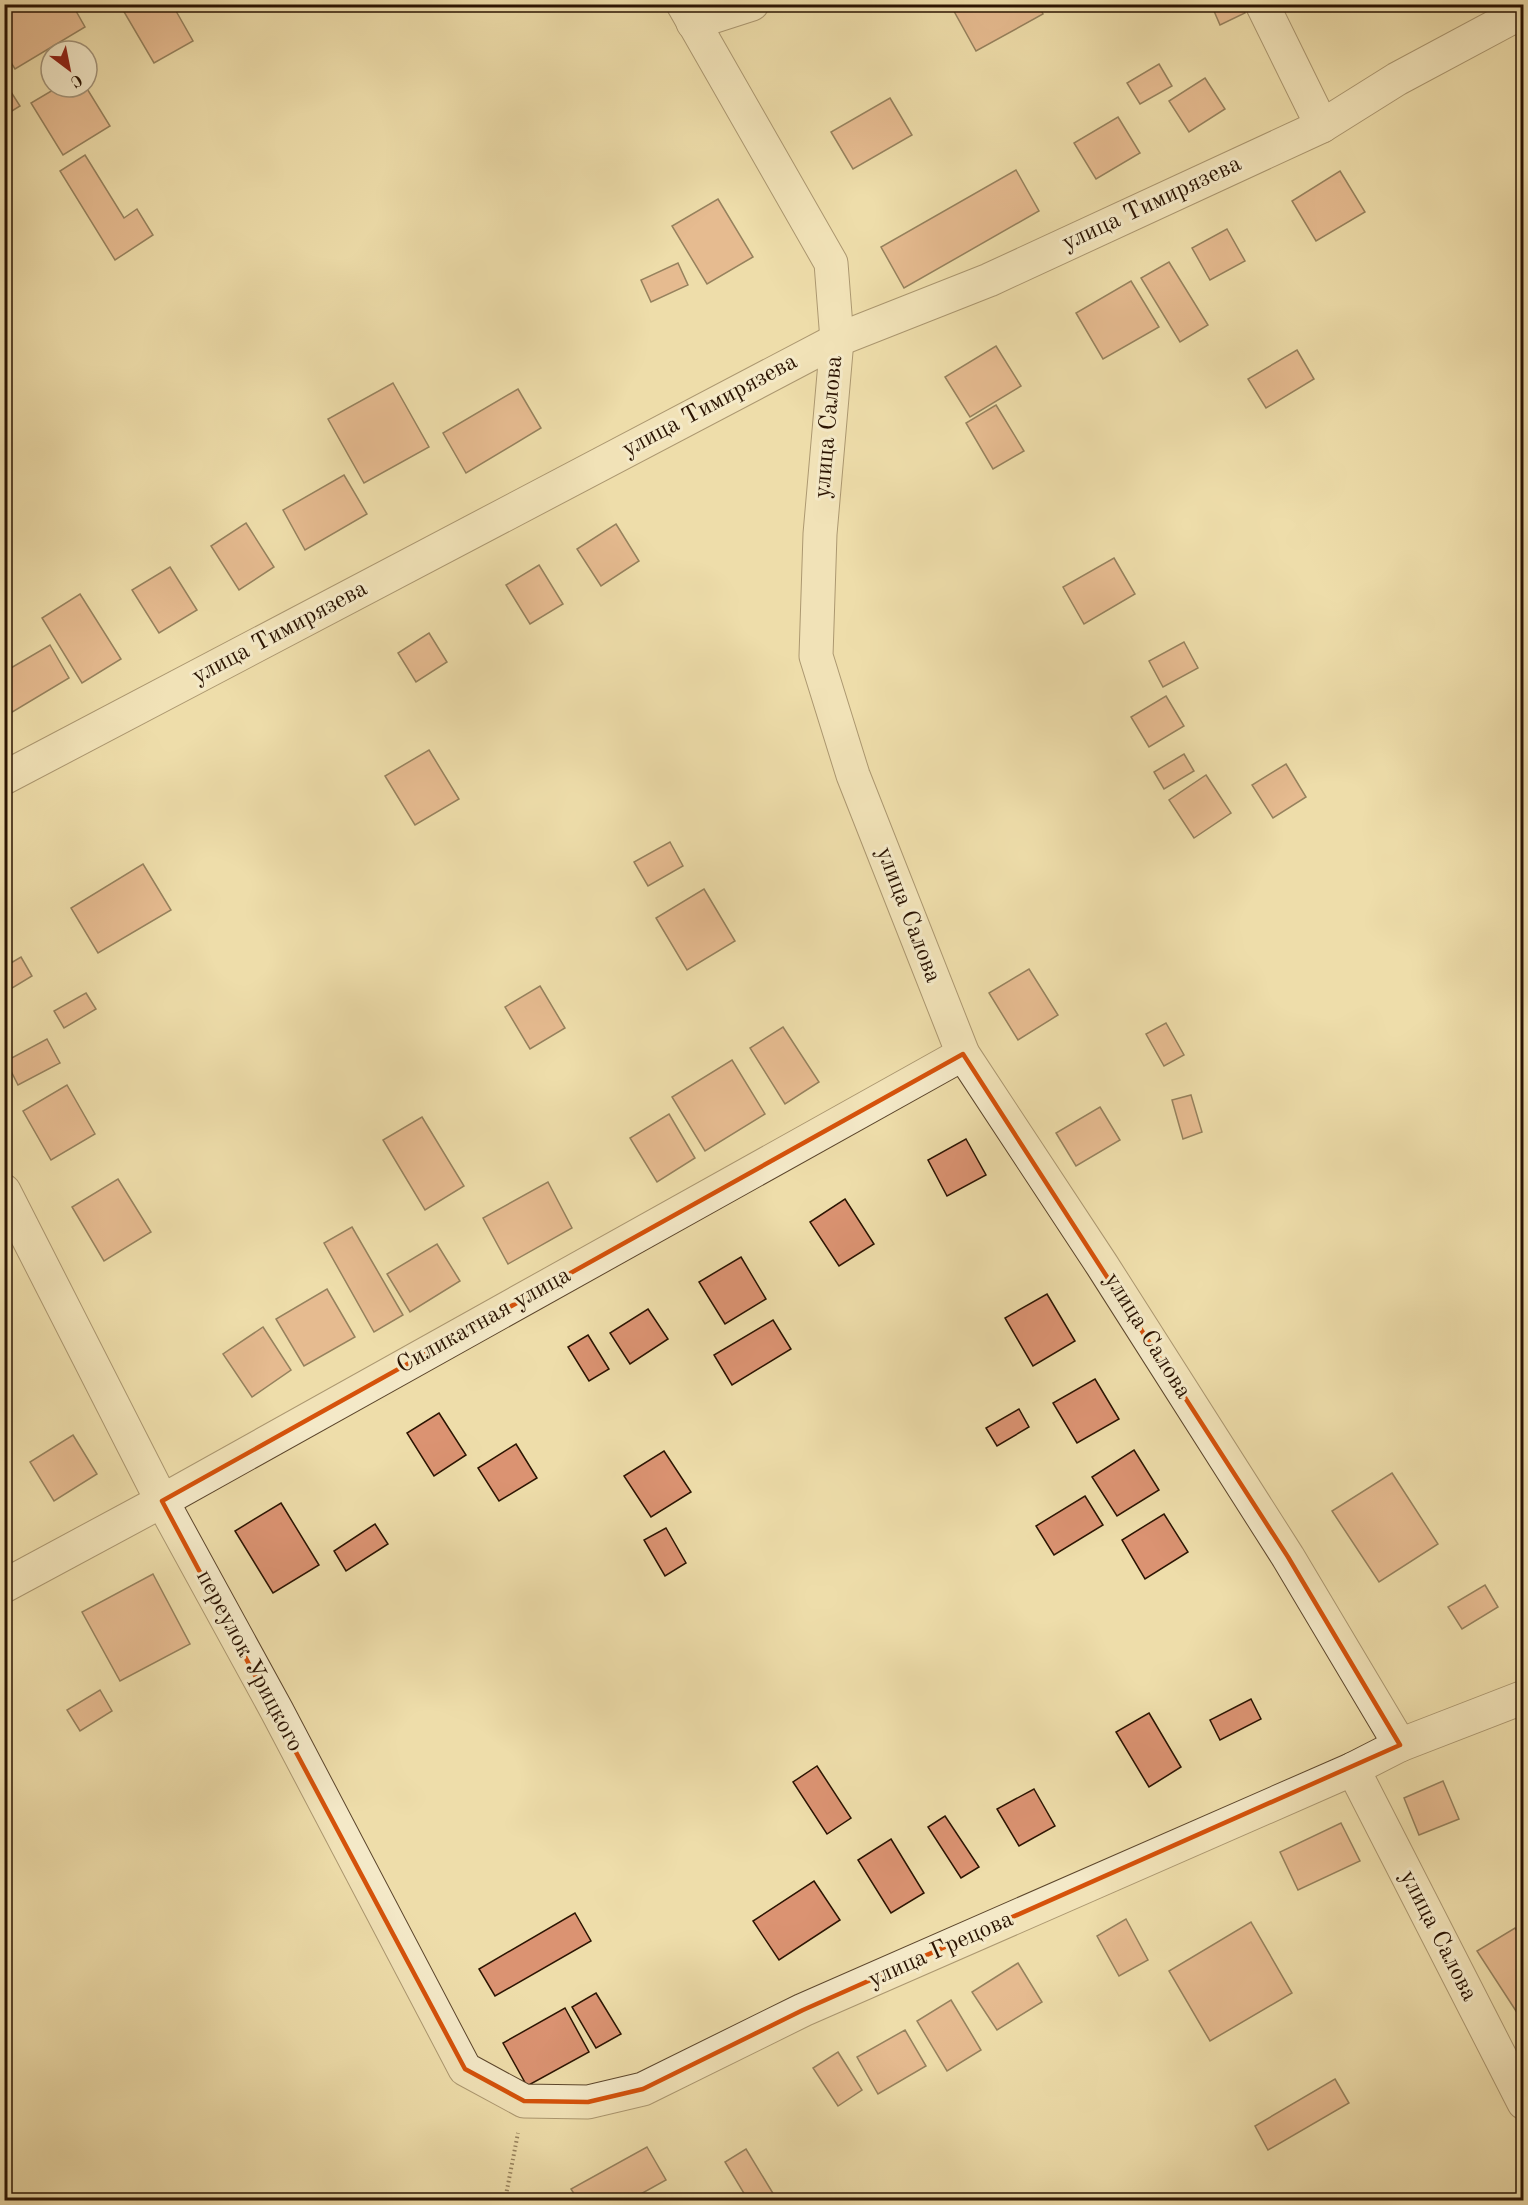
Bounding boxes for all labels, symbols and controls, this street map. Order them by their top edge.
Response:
north arrow [39,39,99,99]
text: С [67,70,85,90]
street label: улица Тимирязева [1059,152,1245,256]
street label: улица Тимирязева [618,350,802,462]
street label: улица Салова [811,354,847,499]
street label: улица Тимирязева [188,577,372,689]
street label: улица Салова [871,844,945,986]
street label: Силикатная улица [393,1263,575,1379]
street label: улица Салова [1099,1269,1195,1403]
street label: переулок Урицкого [191,1566,307,1756]
street label: улица Салова [1395,1867,1481,2005]
street label: улица Грецова [865,1907,1017,1993]

